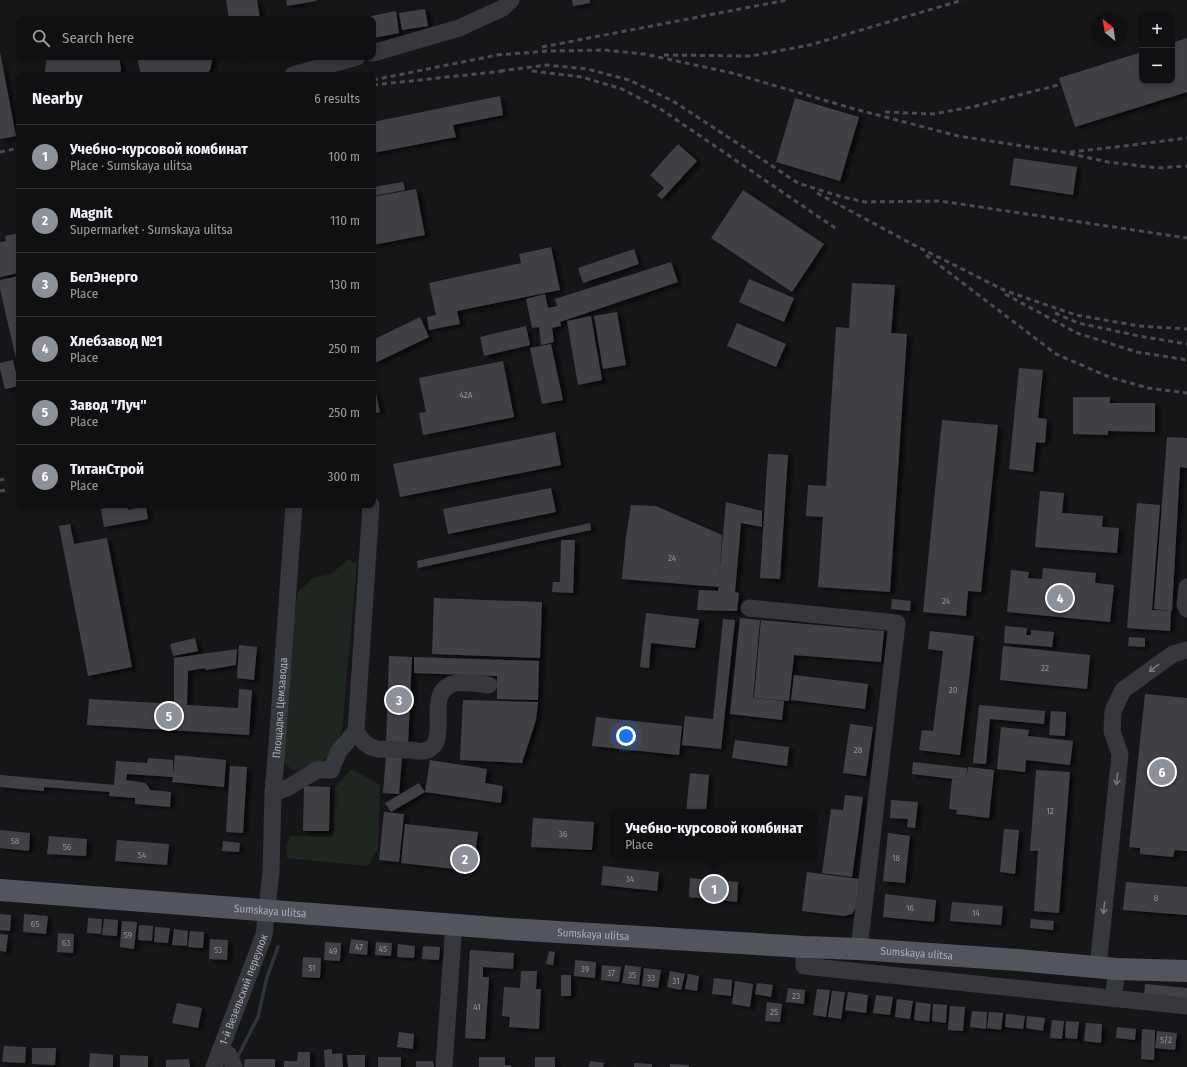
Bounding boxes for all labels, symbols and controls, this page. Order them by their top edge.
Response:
north arrow [1091,12,1127,48]
map controls [1139,12,1175,84]
button: + [1139,12,1175,48]
search box [16,16,376,60]
icon: search [30,27,52,49]
text: Search here [62,29,134,47]
button: − [1139,48,1175,84]
text: Nearby [32,88,83,109]
text: 6 results [314,91,360,106]
text: Учебно-курсовой комбинат [70,140,248,158]
text: 1 [42,149,48,164]
text: 100 m [328,149,360,164]
text: Place · Sumskaya ulitsa [70,158,192,173]
text: Magnit [70,204,113,222]
text: 2 [42,213,48,228]
text: 110 m [330,213,360,228]
text: Supermarket · Sumskaya ulitsa [70,222,233,237]
text: БелЭнерго [70,268,138,286]
text: 3 [42,277,48,292]
text: 130 m [329,277,360,292]
text: Place [70,286,98,301]
text: Хлебзавод №1 [70,332,163,350]
text: 4 [42,341,48,356]
text: 250 m [328,341,360,356]
text: Place [70,350,98,365]
house number: 42А [460,390,473,400]
text: Завод "Луч" [70,396,147,414]
text: 5 [42,405,48,420]
text: 250 m [328,405,360,420]
text: Place [70,414,98,429]
text: ТитанСтрой [70,460,144,478]
text: 6 [42,469,48,484]
text: 300 m [328,469,360,484]
text: Place [70,478,98,493]
house number: 24 [668,553,677,563]
pin: 4 [1047,583,1073,613]
house number: 24 [942,596,951,606]
street label: Площадка Цемзавода [270,657,290,759]
house number: 22 [1041,663,1049,673]
one-way arrow [1148,664,1159,673]
pin: 3 [386,685,412,715]
house number: 20 [949,685,958,695]
pin: 5 [156,701,182,731]
your location [616,726,636,746]
house number: 28 [854,745,863,755]
pin: 6 [1149,757,1175,787]
one-way arrow [1114,772,1121,785]
house number: 12 [1046,806,1054,816]
popup [611,809,817,861]
text: Учебно-курсовой комбинат [625,819,803,837]
house number: 36 [559,829,568,839]
house number: 58 [11,836,20,846]
text: Place [625,837,653,852]
house number: 56 [63,842,72,852]
pin: 2 [452,844,478,874]
house number: 54 [138,850,147,860]
house number: 18 [892,853,901,863]
house number: 34 [626,874,635,884]
pin: 1 [701,874,727,904]
house number: 8 [1154,893,1159,903]
one-way arrow [1101,901,1108,914]
street label: Sumskaya ulitsa [234,902,307,920]
house number: 16 [906,903,915,913]
house number: 14 [972,908,981,918]
house number: 65 [31,919,39,929]
street label: Sumskaya ulitsa [557,926,630,943]
house number: 59 [124,930,132,940]
street label: 1-й Везельский переулок [217,932,271,1047]
house number: 63 [62,938,70,948]
house number: 47 [355,942,363,952]
house number: 45 [379,944,387,954]
house number: 53 [214,945,222,955]
street label: Sumskaya ulitsa [880,945,953,963]
house number: 49 [329,946,337,956]
house number: 51 [308,963,316,973]
house number: 39 [581,964,589,974]
house number: 37 [607,968,615,978]
house number: 35 [628,970,636,980]
house number: 33 [647,973,655,983]
house number: 31 [672,976,680,986]
house number: 23 [792,991,800,1001]
house number: 41 [473,1002,481,1012]
house number: 25 [770,1007,778,1017]
house number: 5/2 [1160,1035,1172,1045]

